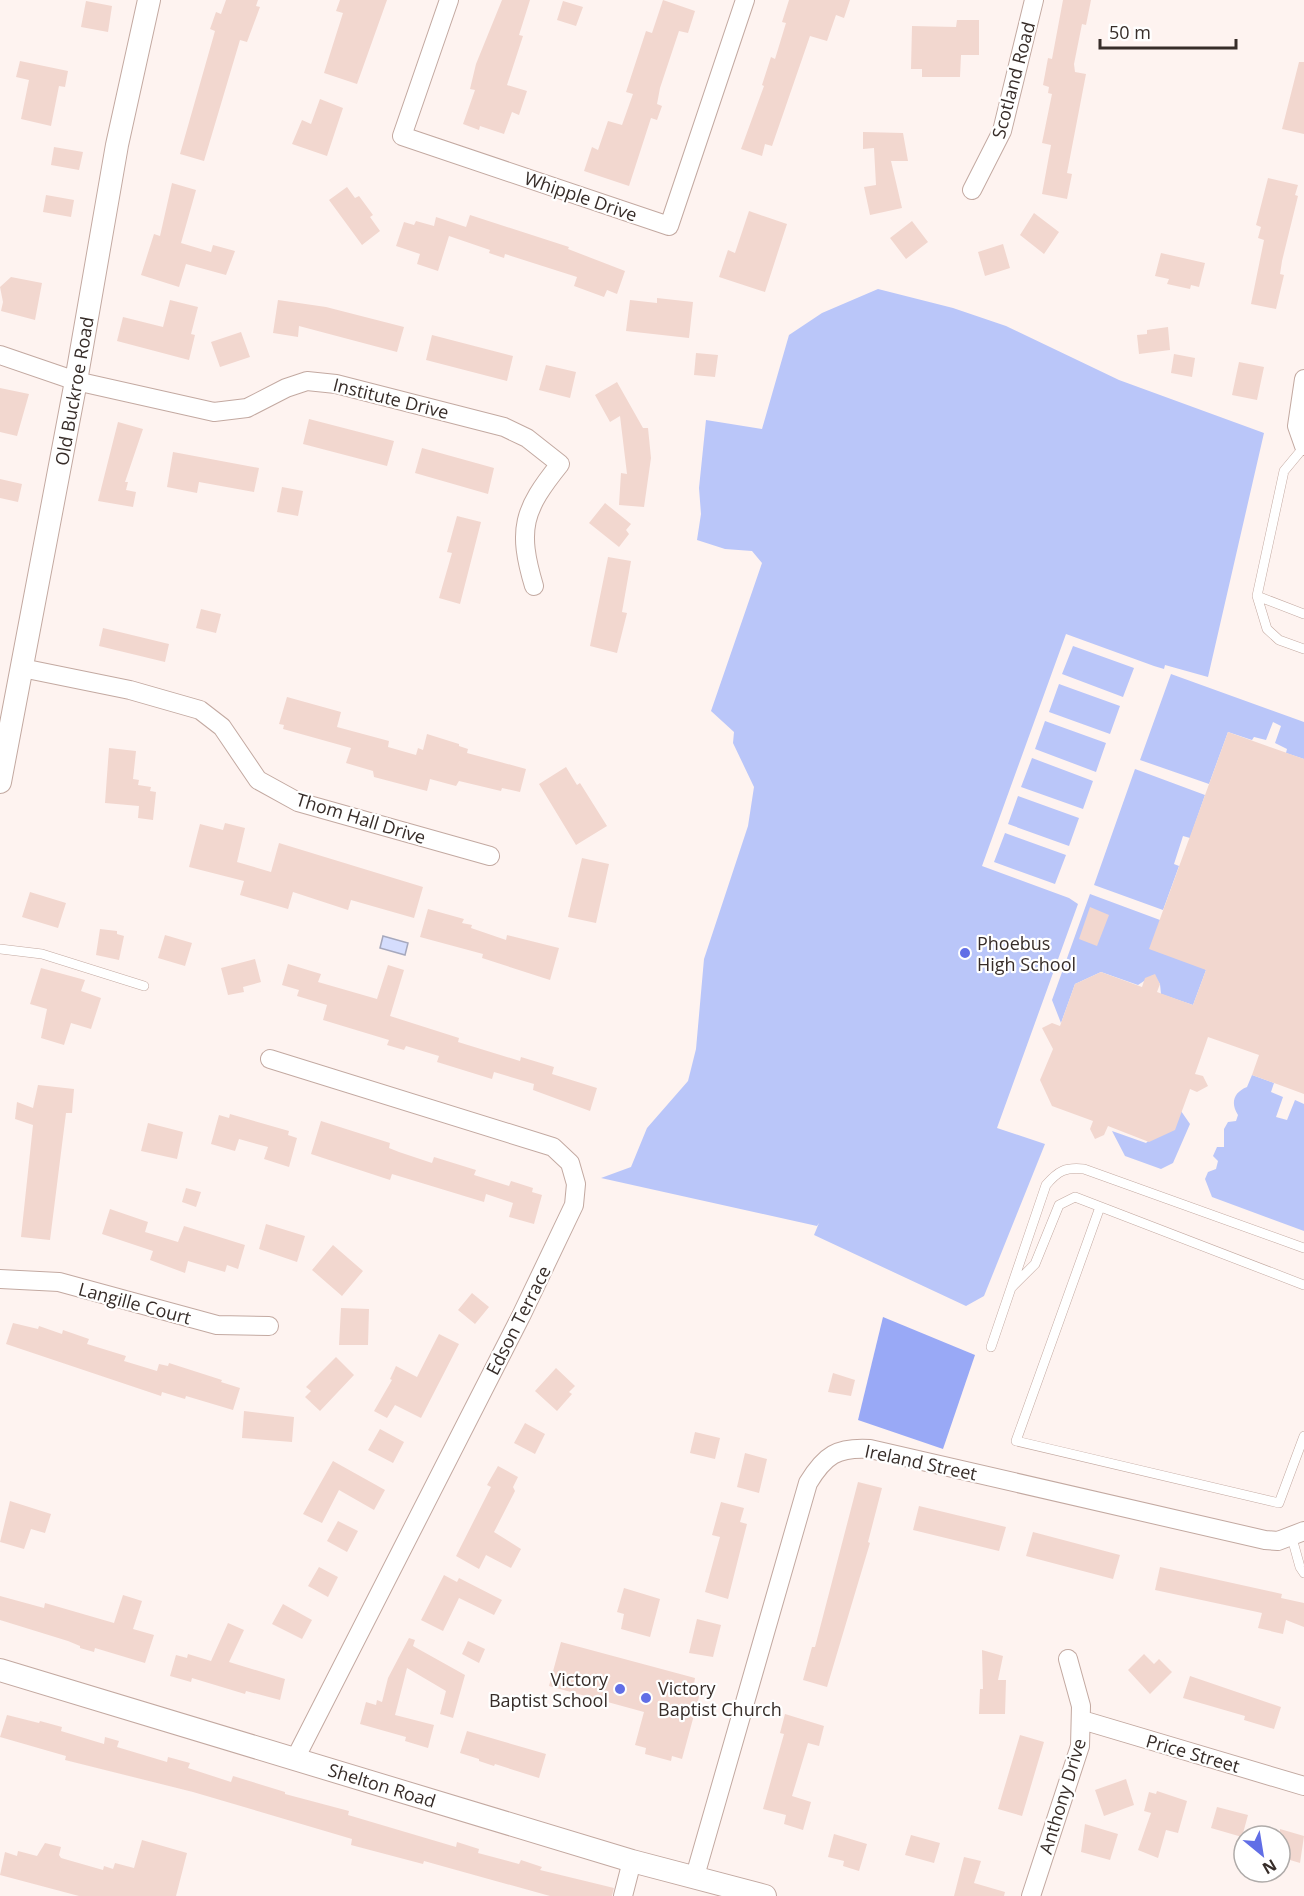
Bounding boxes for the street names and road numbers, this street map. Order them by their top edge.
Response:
street label: Scotland Road [986,19,1040,141]
street label: Whipple Drive [521,166,641,226]
street label: Old Buckroe Road [49,315,99,467]
street label: Institute Drive [331,372,451,424]
street label: Thom Hall Drive [293,787,429,849]
street label: Edson Terrace [480,1261,556,1379]
street label: Langille Court [76,1276,194,1330]
street label: Ireland Street [863,1438,979,1486]
street label: Price Street [1143,1728,1243,1778]
street label: Anthony Drive [1033,1735,1091,1857]
street label: Shelton Road [325,1757,439,1813]

